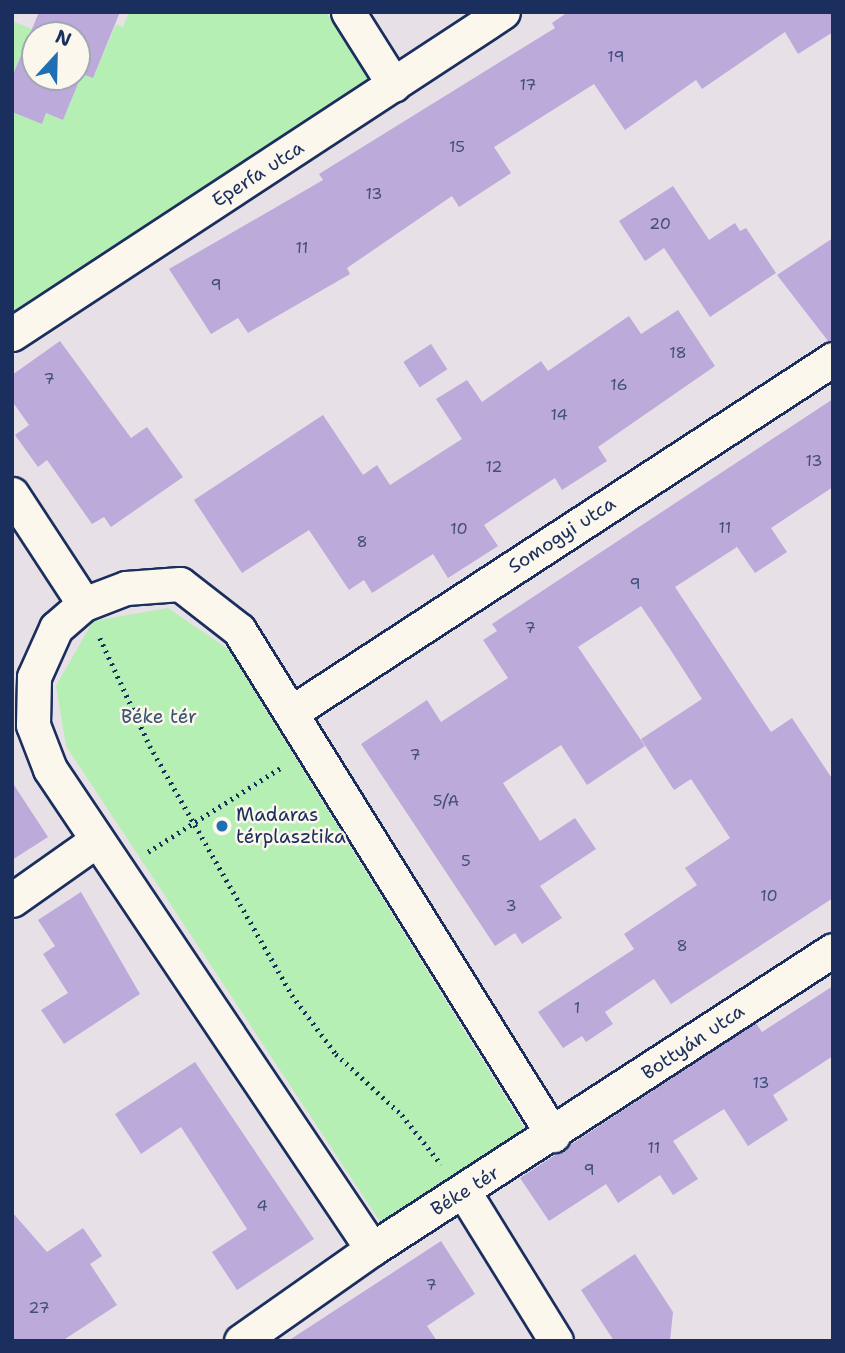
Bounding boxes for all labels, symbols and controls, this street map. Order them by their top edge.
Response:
north arrow [21,21,91,91]
text: N [52,24,75,52]
house number: 19 [607,47,625,67]
house number: 17 [519,75,537,95]
street label: Eperfa utca [208,136,308,212]
house number: 15 [449,137,465,157]
house number: 13 [365,184,383,204]
house number: 20 [649,214,671,234]
house number: 11 [296,238,308,258]
house number: 9 [210,275,222,295]
house number: 18 [669,343,687,363]
house number: 7 [43,369,55,389]
house number: 16 [610,375,628,395]
house number: 14 [550,405,568,425]
house number: 13 [805,451,823,471]
house number: 12 [485,457,503,477]
street label: Somogyi utca [504,492,620,578]
house number: 11 [719,518,731,538]
house number: 10 [450,519,468,539]
house number: 8 [356,532,368,552]
house number: 9 [629,574,641,594]
house number: 7 [524,618,536,638]
park label: Béke tér [121,706,197,728]
house number: 7 [409,745,421,765]
house number: 5/A [433,791,459,811]
place label: Madaras térplasztika [236,804,346,848]
marker: Madaras térplasztika [214,818,230,834]
house number: 5 [461,851,471,871]
house number: 10 [760,886,778,906]
house number: 3 [505,896,517,916]
house number: 8 [676,936,688,956]
house number: 1 [574,998,580,1018]
street label: Bottyán utca [637,999,749,1085]
house number: 13 [752,1073,770,1093]
house number: 11 [648,1138,660,1158]
house number: 9 [583,1160,595,1180]
street label: Béke tér [427,1161,503,1221]
house number: 4 [256,1196,268,1216]
house number: 7 [425,1275,437,1295]
house number: 27 [28,1298,50,1318]

